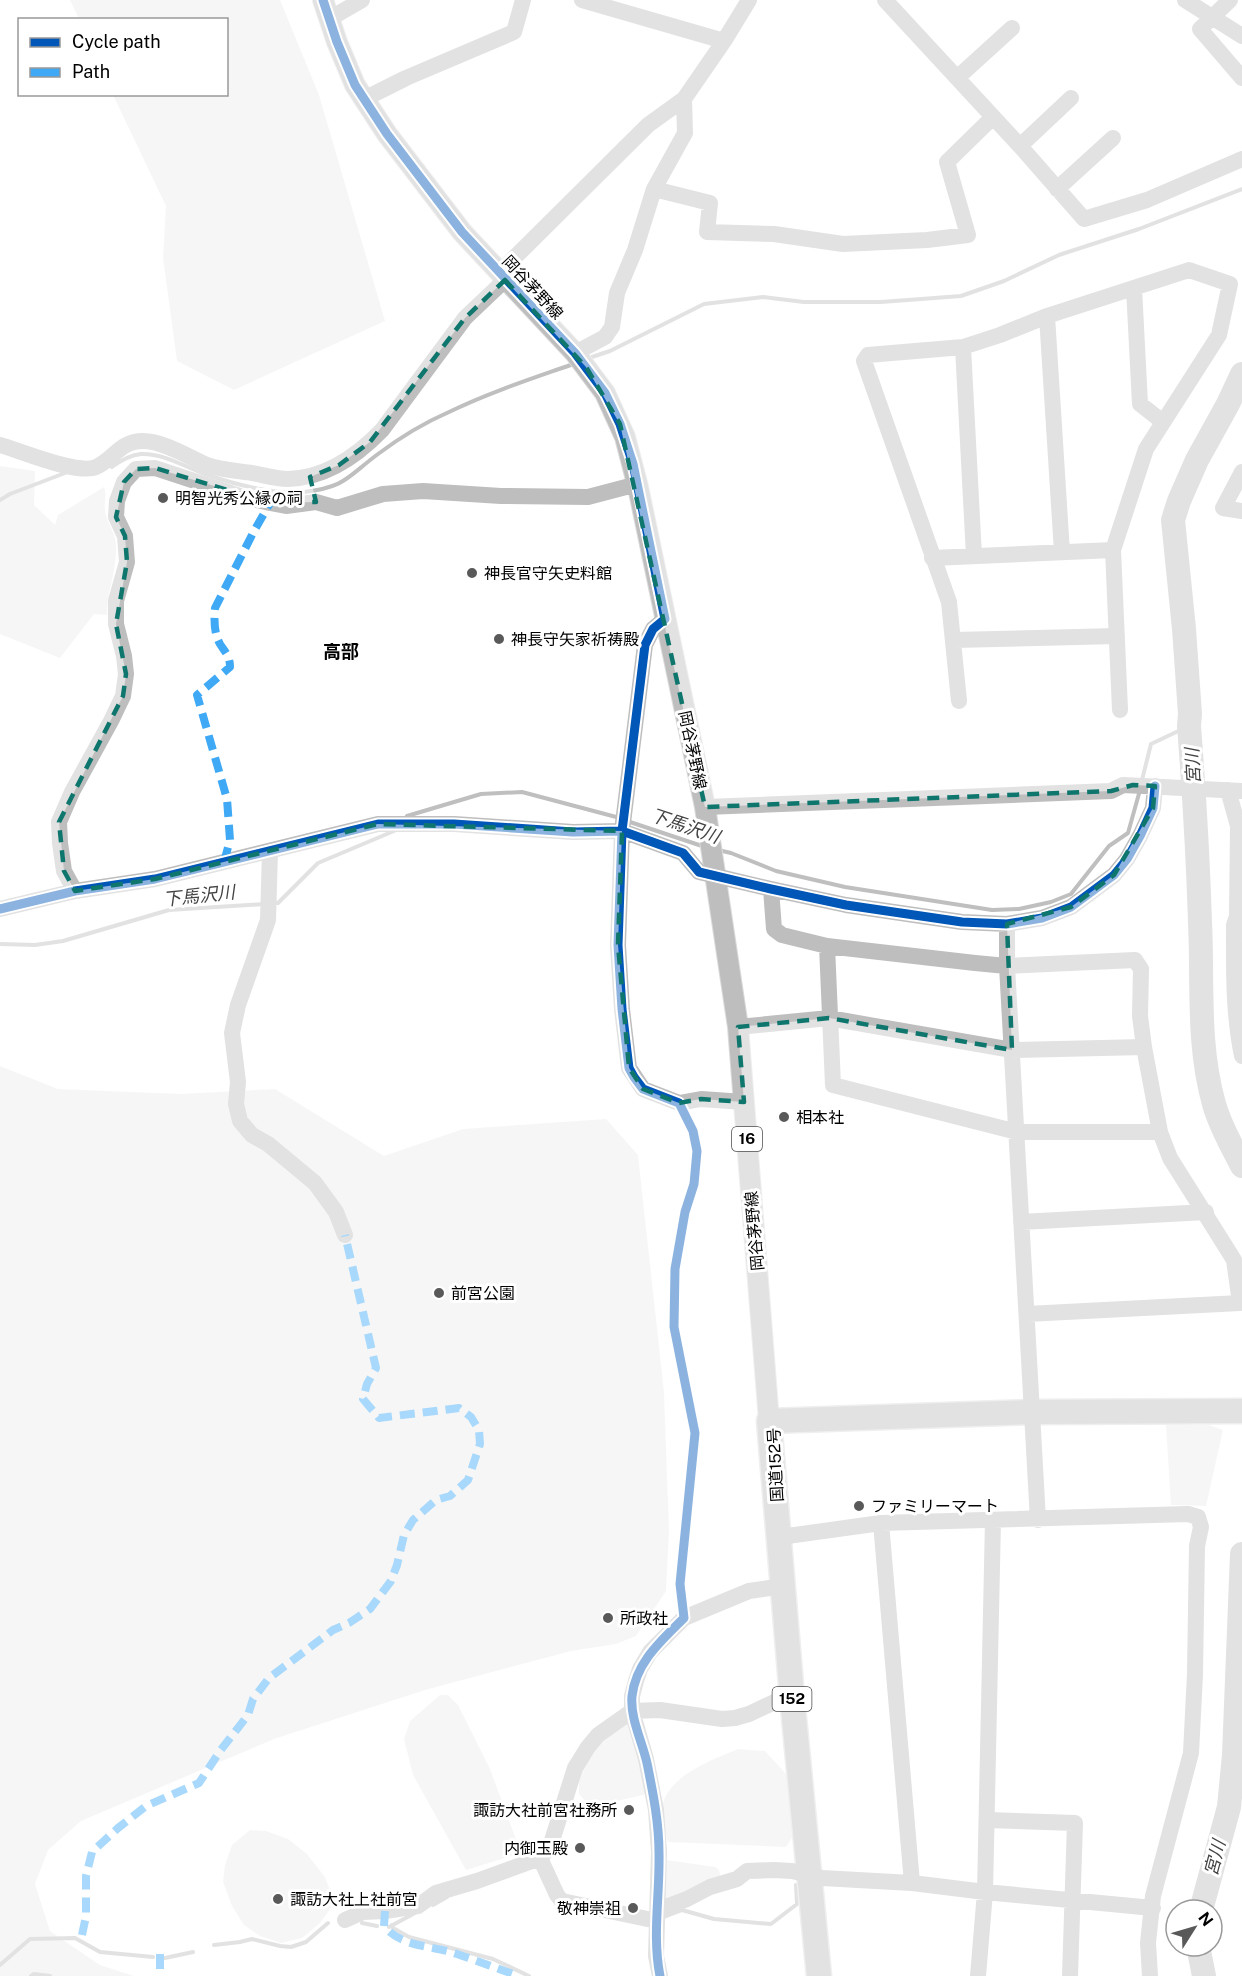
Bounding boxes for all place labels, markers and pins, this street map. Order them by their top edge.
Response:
place label: 明智光秀公縁の祠 [175,489,303,508]
marker: 明智光秀公縁の祠 [156,491,170,505]
place label: 神長官守矢史料館 [484,564,612,583]
marker: 神長官守矢史料館 [465,566,479,580]
place label: 神長守矢家祈祷殿 [511,630,639,649]
marker: 神長守矢家祈祷殿 [492,632,506,646]
place label: 相本社 [796,1108,844,1127]
marker: 相本社 [777,1110,791,1124]
place label: 前宮公園 [451,1284,515,1303]
marker: 前宮公園 [432,1286,446,1300]
place label: ファミリーマート [871,1497,999,1516]
marker: ファミリーマート [852,1499,866,1513]
place label: 所政社 [620,1609,668,1628]
marker: 所政社 [601,1611,615,1625]
place label: 諏訪大社前宮社務所 [473,1801,617,1820]
marker: 諏訪大社前宮社務所 [622,1803,636,1817]
place label: 内御玉殿 [504,1839,568,1858]
marker: 内御玉殿 [573,1841,587,1855]
place label: 諏訪大社上社前宮 [290,1890,418,1909]
marker: 諏訪大社上社前宮 [271,1892,285,1906]
place label: 敬神崇祖 [557,1899,621,1918]
marker: 敬神崇祖 [626,1901,640,1915]

